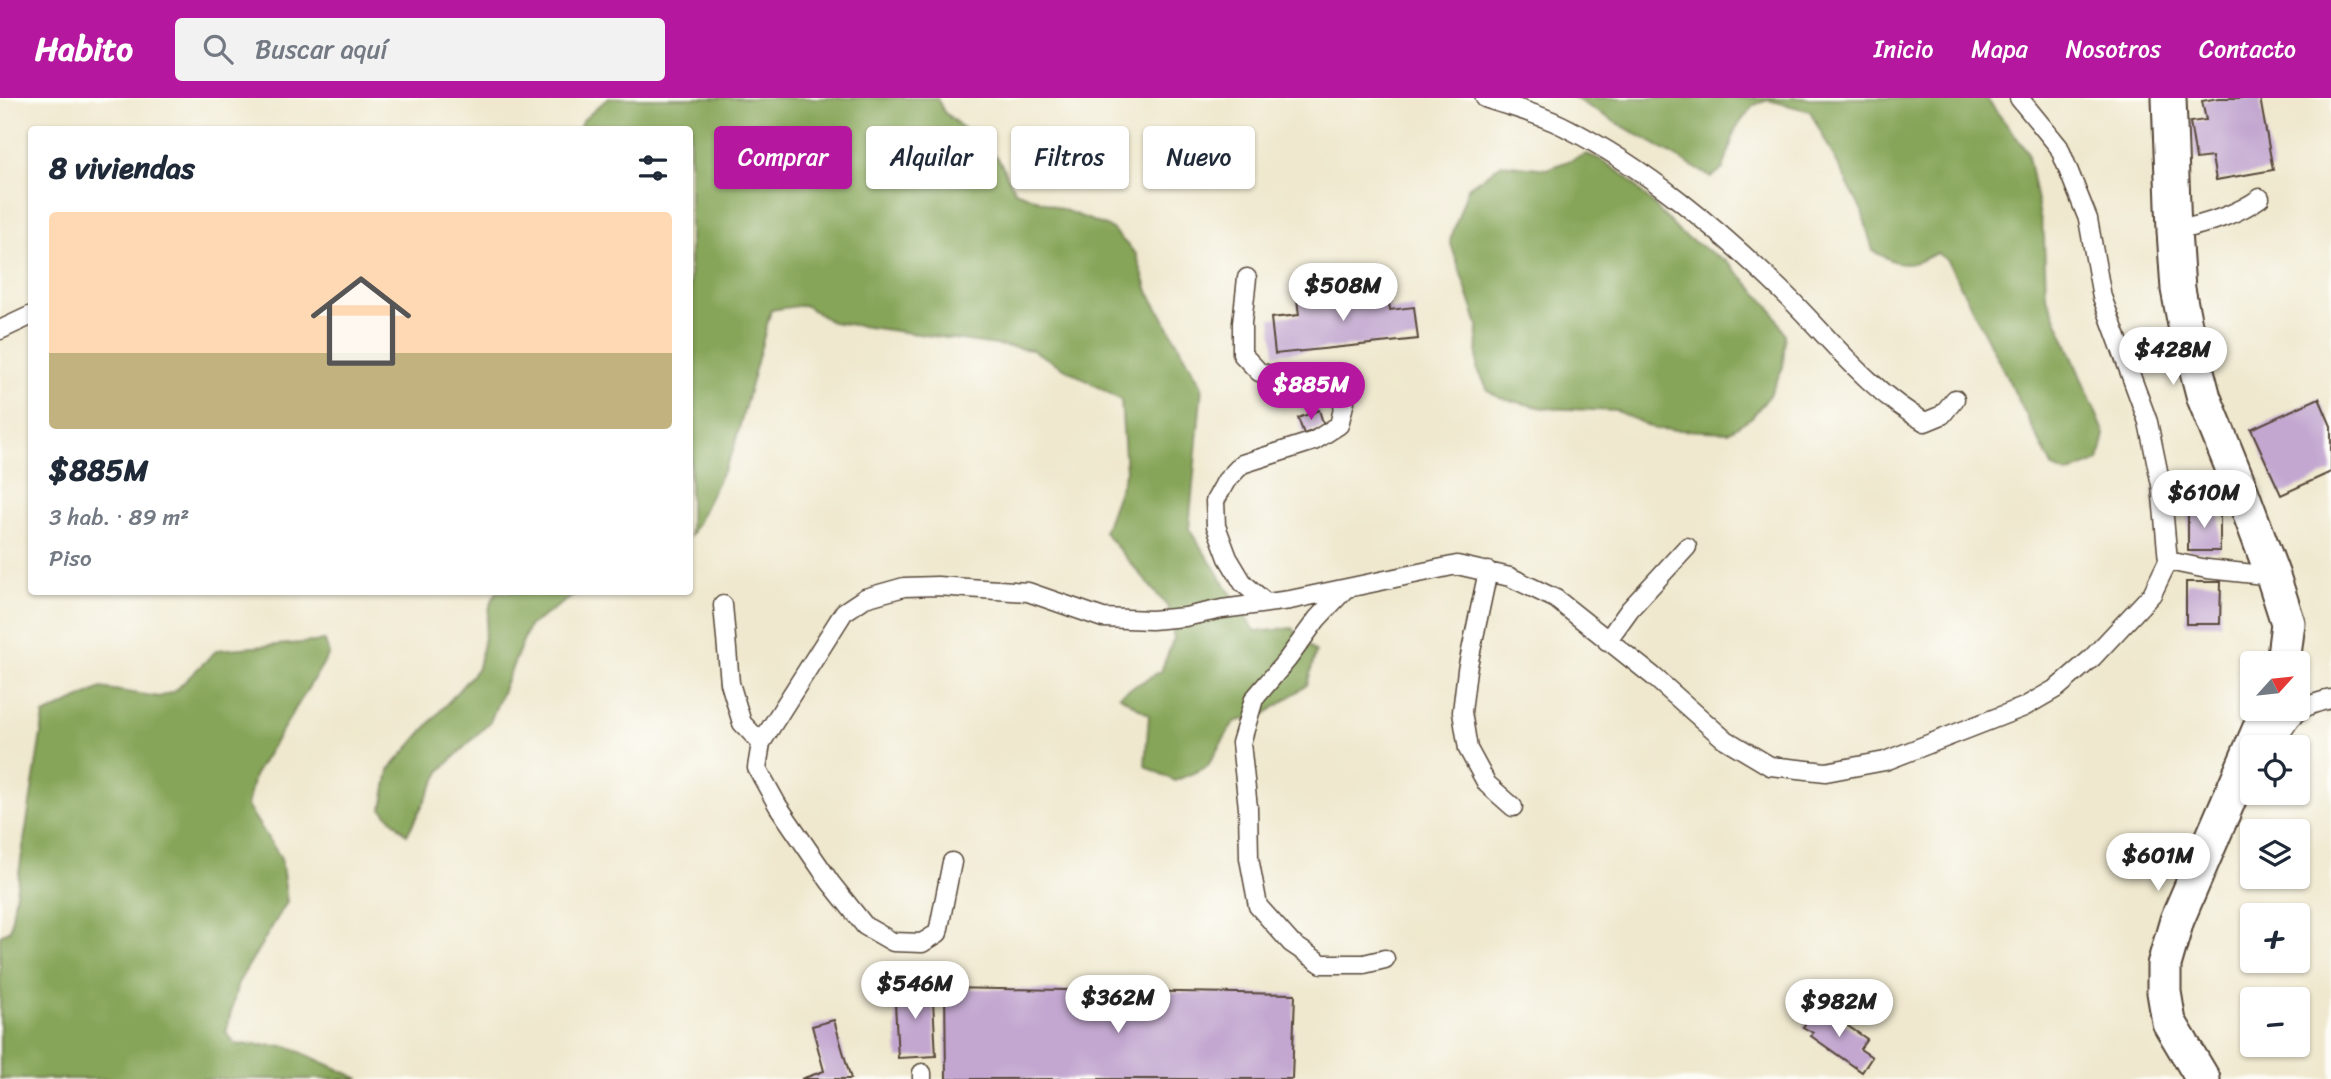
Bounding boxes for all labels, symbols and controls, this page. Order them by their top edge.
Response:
search box [175,18,665,81]
text: Habito [35,20,133,78]
text: Buscar aquí [255,26,388,72]
text: Inicio [1874,28,1933,70]
text: Mapa [1971,28,2028,70]
text: Nosotros [2066,28,2161,70]
text: Contacto [2199,28,2296,70]
icon: search [199,30,237,68]
chip: Comprar [714,126,852,189]
chip: Alquilar [866,126,997,189]
chip: Filtros [1011,126,1129,189]
chip: Nuevo [1143,126,1255,189]
text: 8 viviendas [49,141,195,195]
icon: filters [634,149,672,187]
icon: home [298,258,424,384]
pin: $508M [1294,264,1392,323]
text: $508M [1305,265,1381,306]
pin: $428M [2124,328,2222,387]
text: $428M [2135,329,2211,370]
pin: $885M [1262,362,1360,422]
text: $885M [1273,364,1349,405]
text: $885M [49,443,148,497]
pin: $610M [2155,470,2253,530]
text: $610M [2168,472,2240,513]
text: 3 hab. · 89 m² [49,497,189,538]
text: Piso [49,538,92,579]
north arrow [2240,651,2310,721]
map controls [2240,651,2310,1057]
button: locate [2240,735,2310,805]
button: layers [2240,819,2310,889]
pin: $601M [2109,834,2207,893]
text: $601M [2122,835,2194,876]
button: + [2240,903,2310,973]
pin: $546M [866,962,964,1021]
text: $546M [877,963,953,1004]
pin: $362M [1069,976,1167,1035]
text: $362M [1081,977,1155,1018]
pin: $982M [1790,979,1888,1039]
text: $982M [1801,981,1877,1022]
button: − [2240,987,2310,1057]

